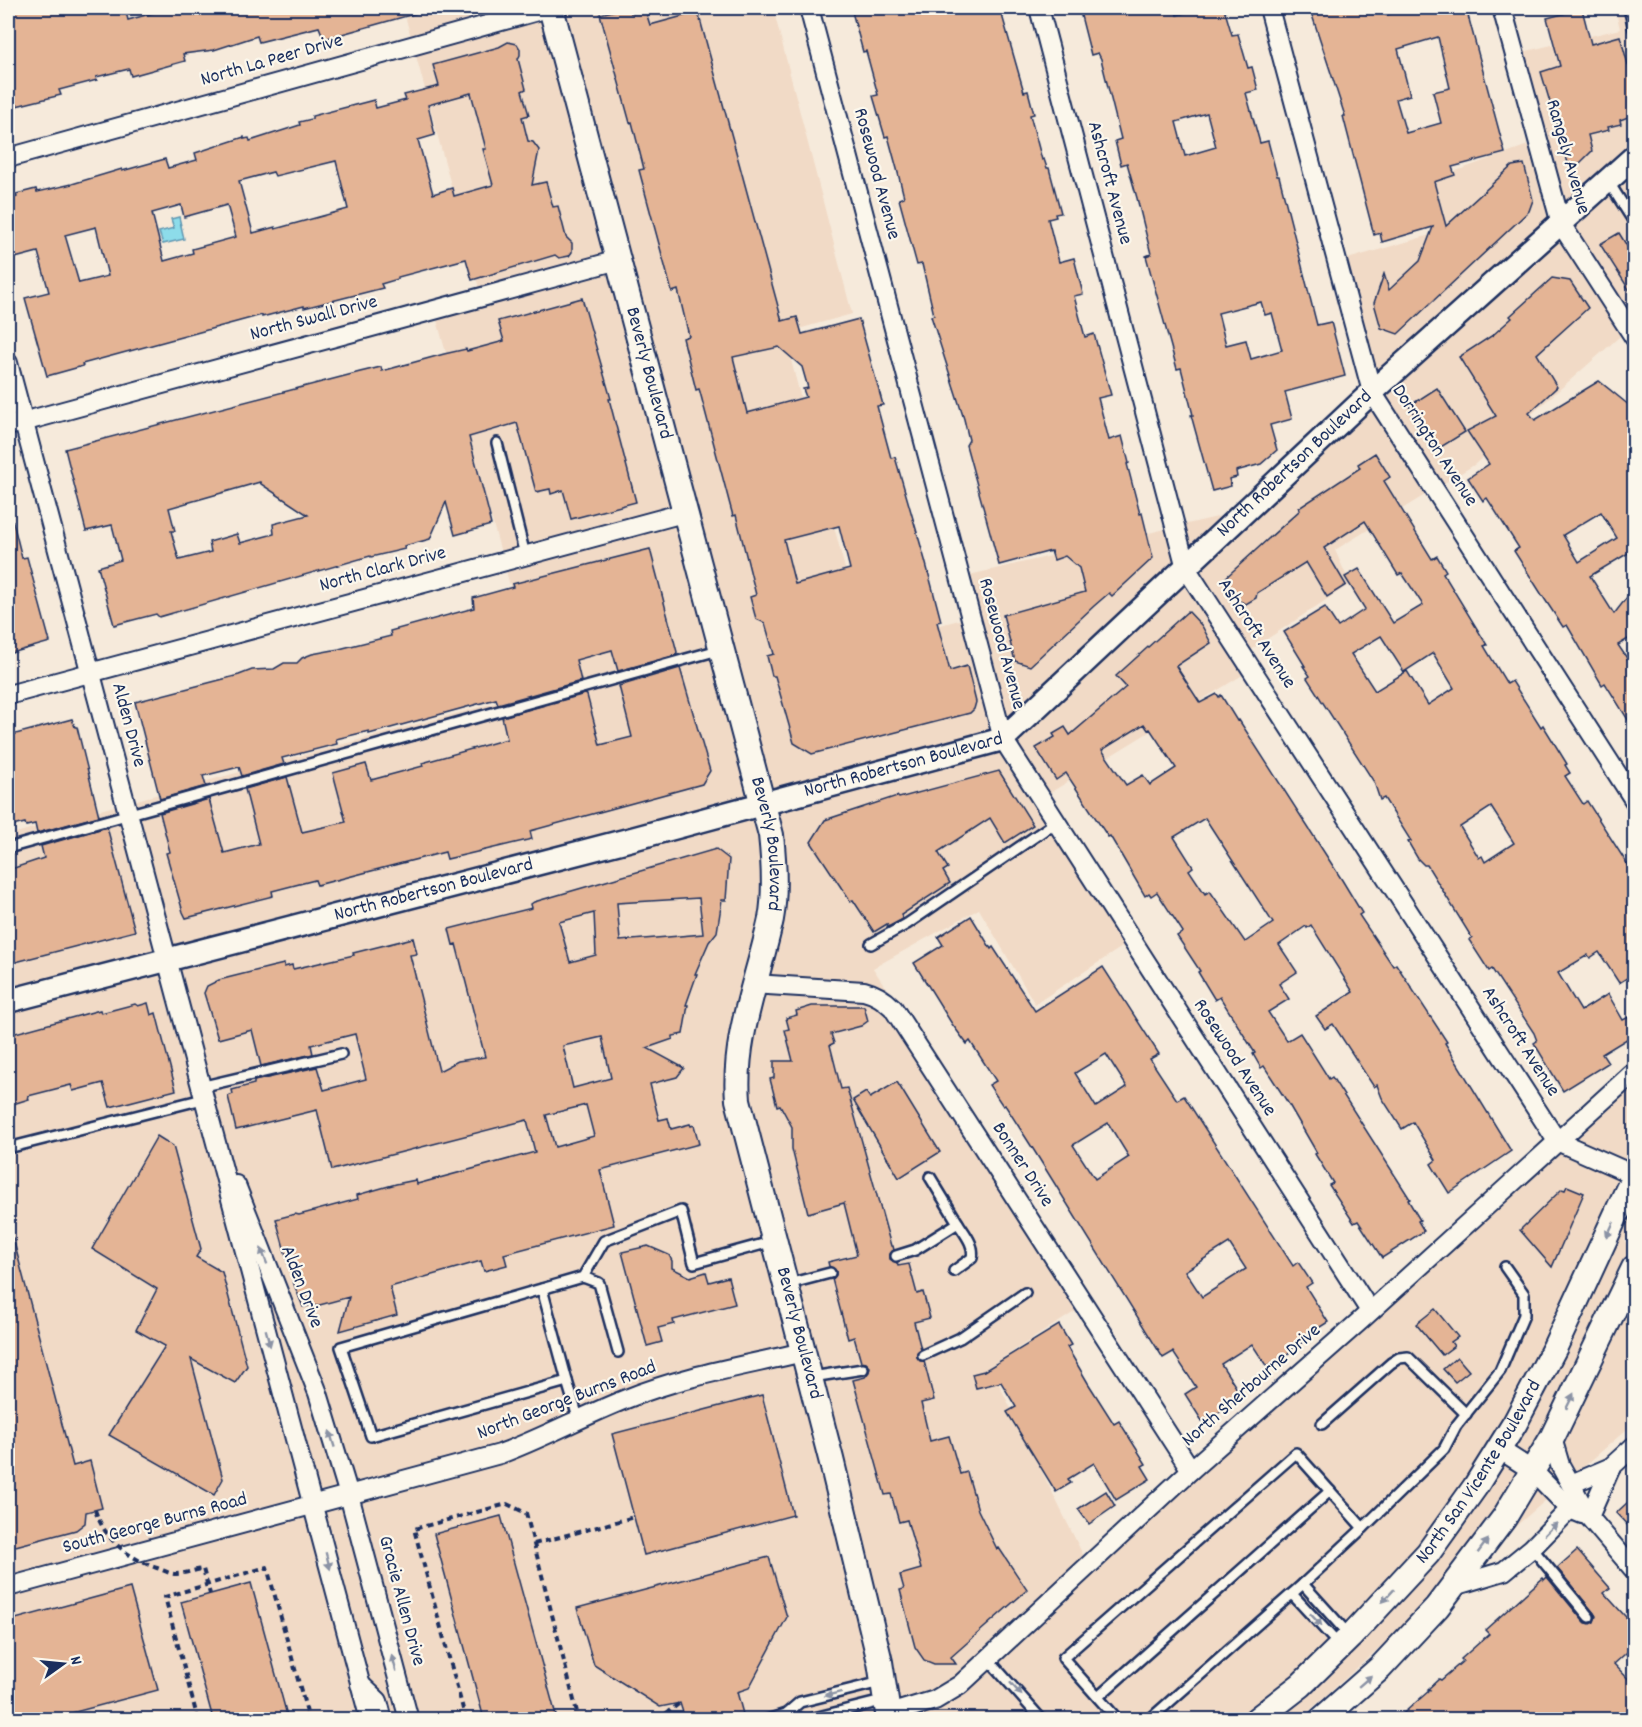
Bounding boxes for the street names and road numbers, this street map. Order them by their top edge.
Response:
street label: North La Peer Drive [198,27,347,95]
street label: Rangely Avenue [1537,96,1597,218]
street label: Rosewood Avenue [845,105,907,243]
street label: Ashcroft Avenue [1079,118,1139,248]
street label: North Swall Drive [247,288,381,349]
street label: Beverly Boulevard [617,304,679,442]
street label: Dorrington Avenue [1384,379,1484,513]
street label: North Robertson Boulevard [1211,384,1379,545]
street label: North Clark Drive [317,540,450,600]
street label: Ashcroft Avenue [1210,573,1302,695]
street label: Rosewood Avenue [970,575,1032,713]
street label: Alden Drive [103,680,153,770]
street label: North Robertson Boulevard [801,726,1006,806]
street label: Beverly Boulevard [742,774,788,912]
street label: North Robertson Boulevard [331,851,536,930]
street label: Ashcroft Avenue [1474,981,1566,1103]
street label: Rosewood Avenue [1185,994,1283,1122]
street label: Bonner Drive [984,1117,1060,1213]
street label: Alden Drive [272,1242,330,1332]
street label: Beverly Boulevard [768,1264,829,1402]
street label: North Sherbourne Drive [1176,1317,1328,1454]
street label: North George Burns Road [473,1354,661,1448]
street label: North San Vicente Boulevard [1410,1375,1549,1571]
street label: South George Burns Road [60,1486,250,1562]
street label: Gracie Allen Drive [370,1533,432,1669]

